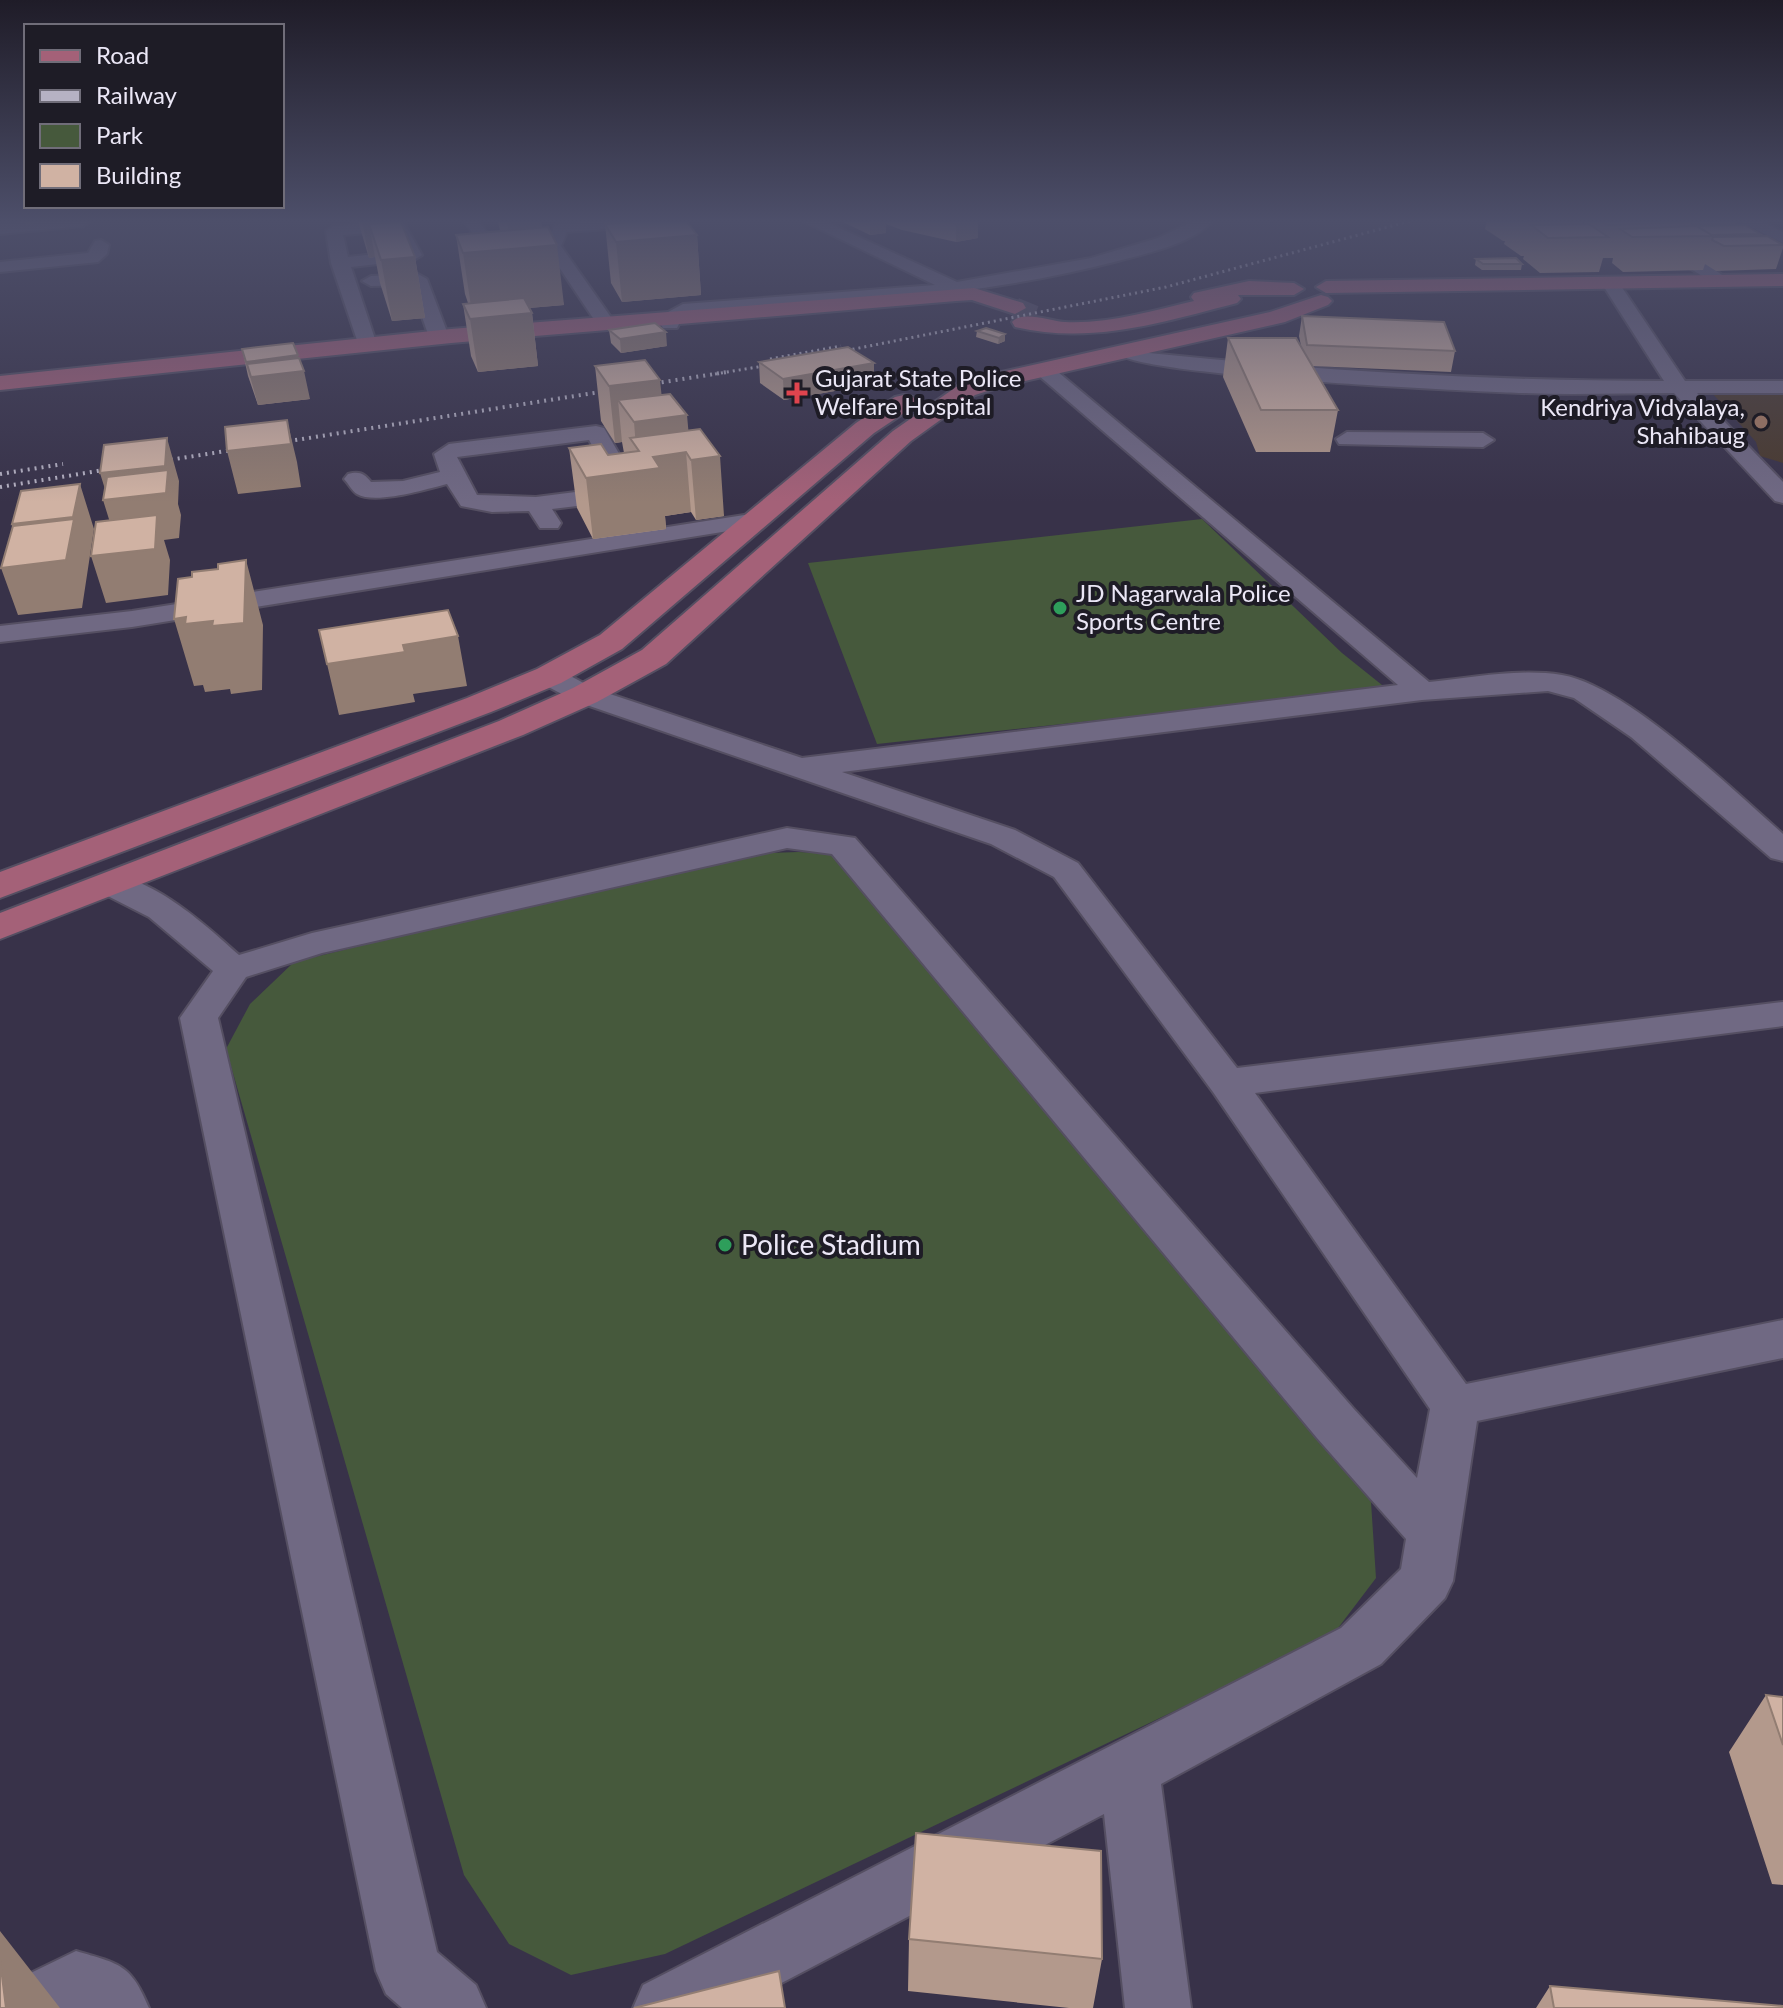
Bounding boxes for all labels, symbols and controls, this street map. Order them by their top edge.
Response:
legend [24,24,284,208]
text: Road [96,40,149,69]
text: Railway [96,80,178,109]
text: Park [96,120,144,149]
text: Building [96,160,181,189]
place label: Gujarat State Police Welfare Hospital [815,363,1021,420]
marker: Gujarat State Police Welfare Hospital [786,382,808,404]
place label: Kendriya Vidyalaya, Shahibaug [1540,392,1745,449]
marker: Kendriya Vidyalaya, Shahibaug [1752,413,1770,431]
place label: JD Nagarwala Police Sports Centre [1076,578,1291,635]
marker: JD Nagarwala Police Sports Centre [1051,599,1069,617]
place label: Police Stadium [741,1227,921,1261]
marker: Police Stadium [716,1236,734,1254]

